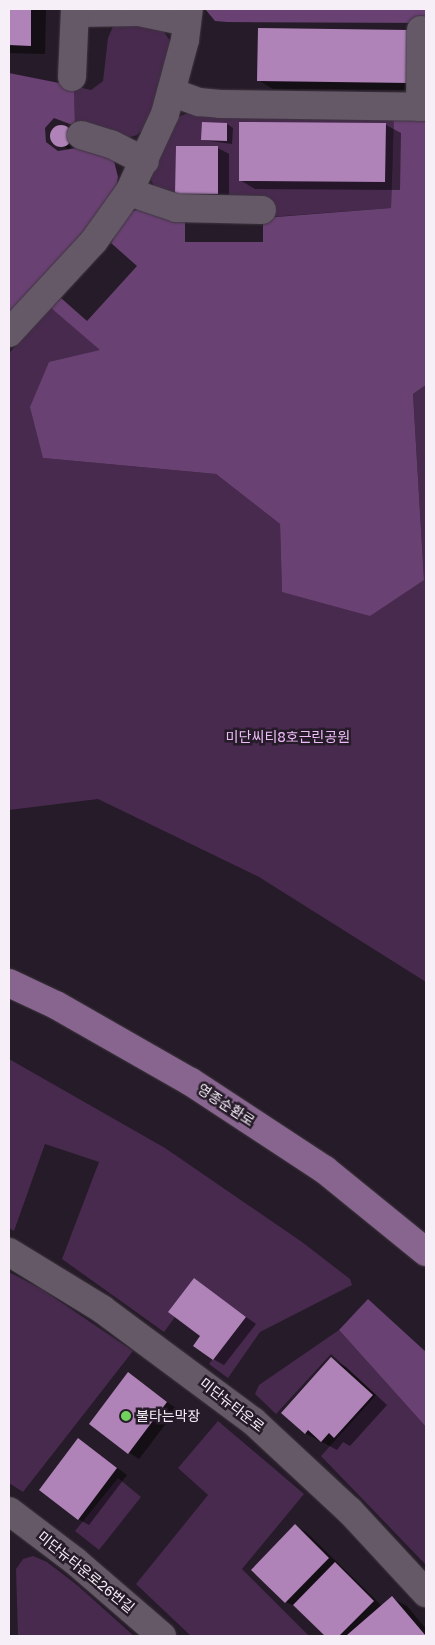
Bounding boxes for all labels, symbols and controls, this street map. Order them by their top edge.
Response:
park label: 미단씨티8호근린공원 [226,729,350,745]
street label: 영종순환로 [194,1080,258,1130]
street label: 미단뉴타운로 [196,1375,268,1435]
place label: 불타는막장 [136,1408,200,1424]
marker: 불타는막장 [120,1410,132,1422]
street label: 미단뉴타운로26번길 [34,1528,138,1616]

